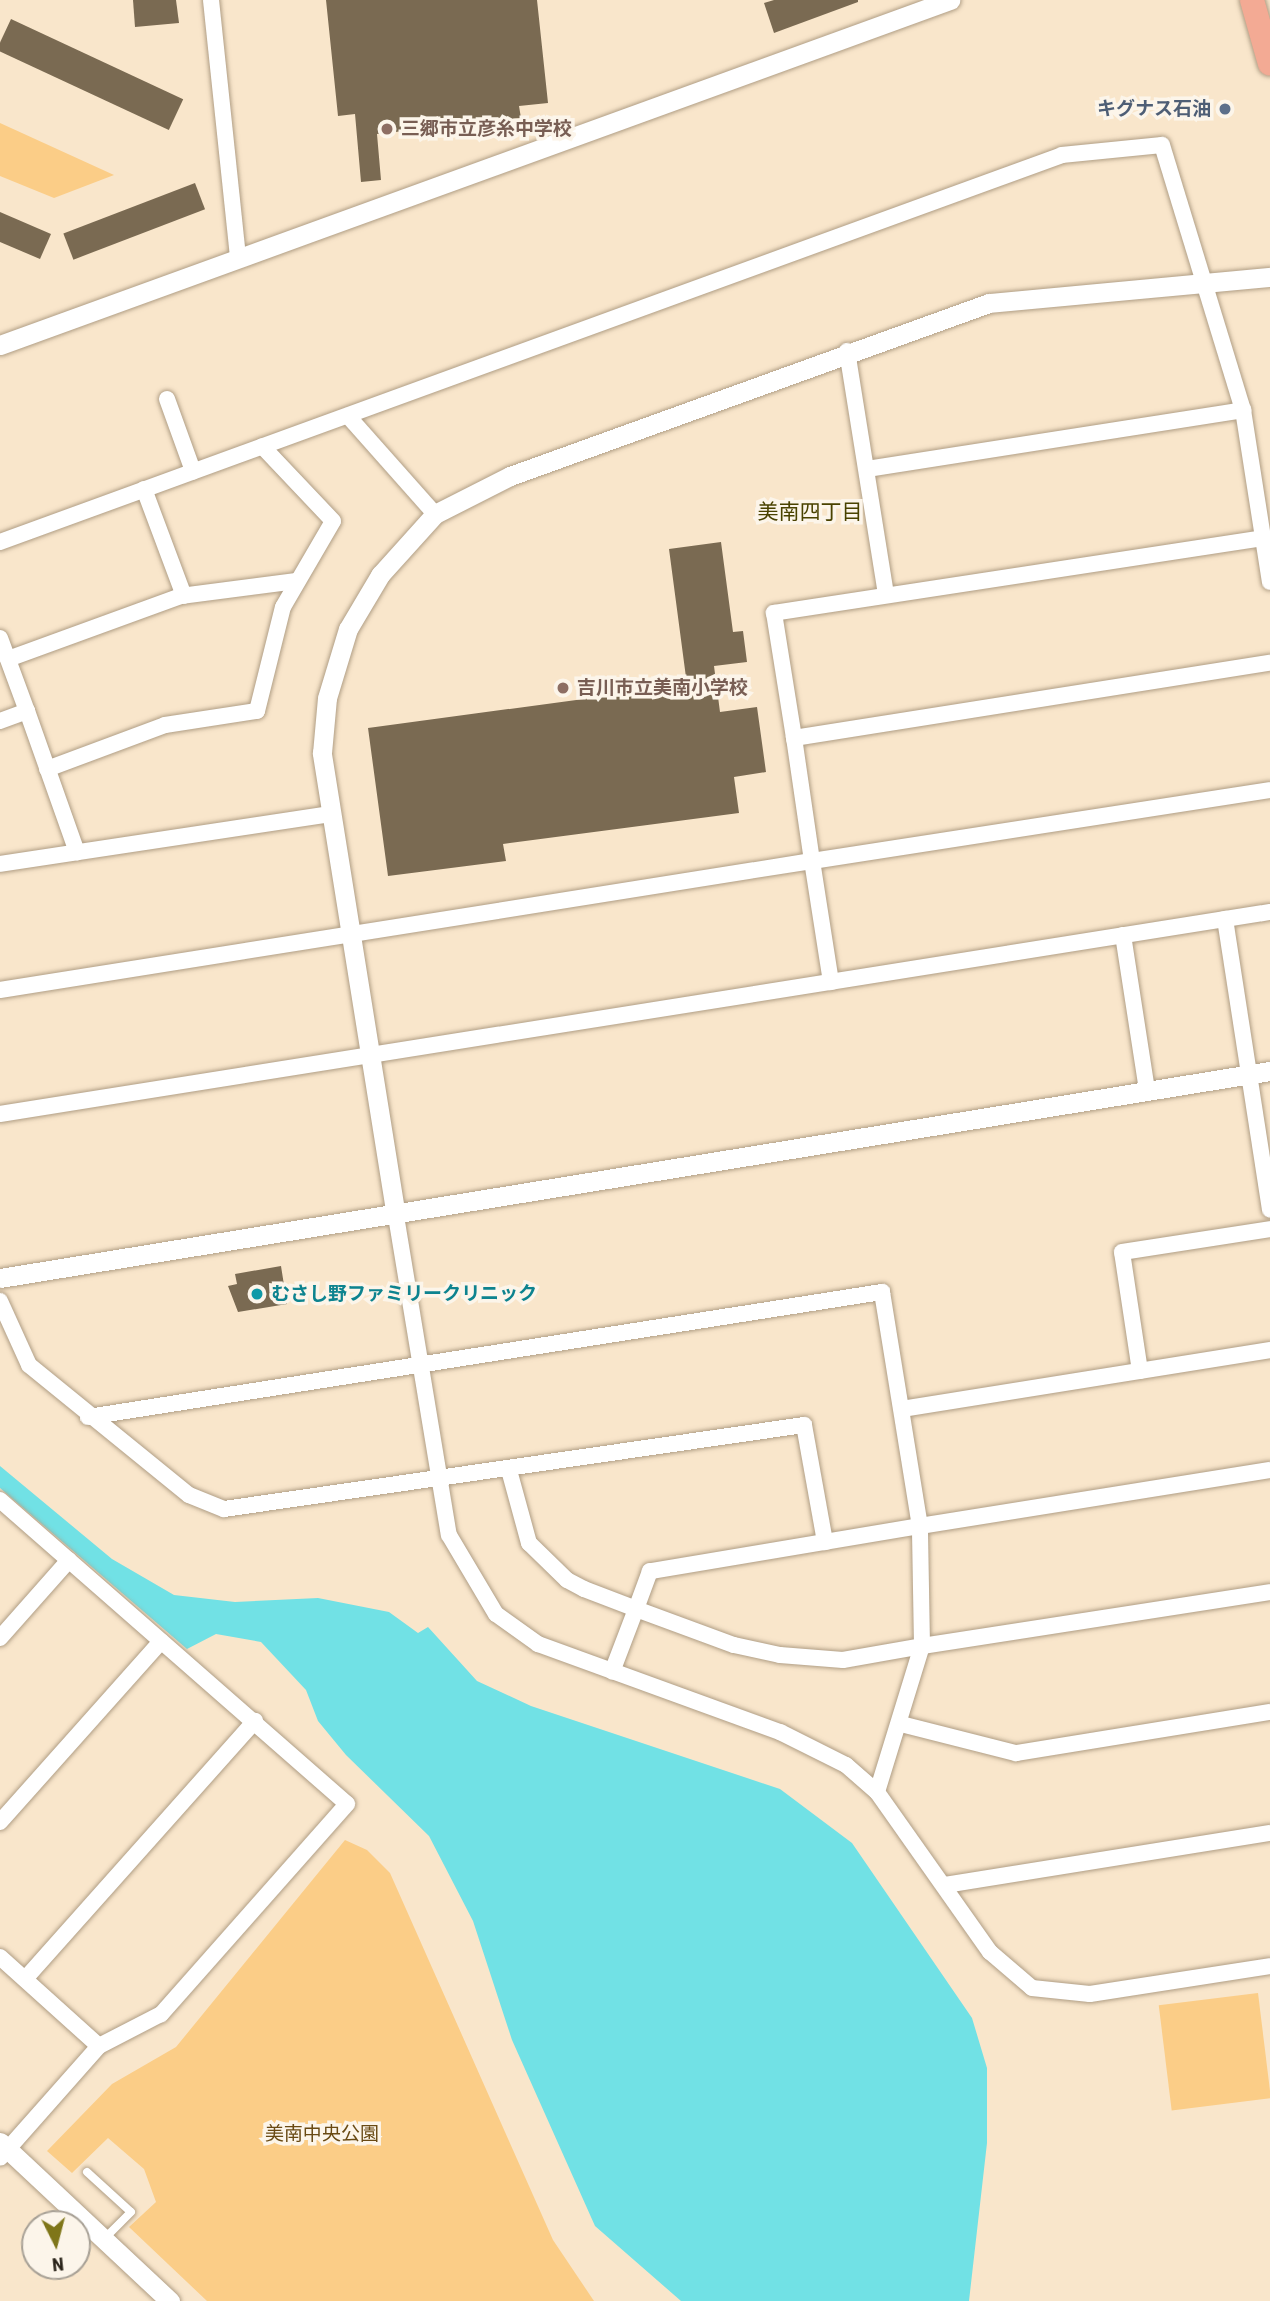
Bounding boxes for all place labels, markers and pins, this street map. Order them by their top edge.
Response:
place label: キグナス石油 [1097,98,1211,120]
marker: キグナス石油 [1217,101,1233,117]
place label: 三郷市立彦糸中学校 [401,118,572,140]
marker: 三郷市立彦糸中学校 [379,121,395,137]
place label: 吉川市立美南小学校 [577,677,748,699]
marker: 吉川市立美南小学校 [555,680,571,696]
place label: むさし野ファミリークリニック [271,1283,537,1305]
marker: むさし野ファミリークリニック [249,1286,265,1302]

